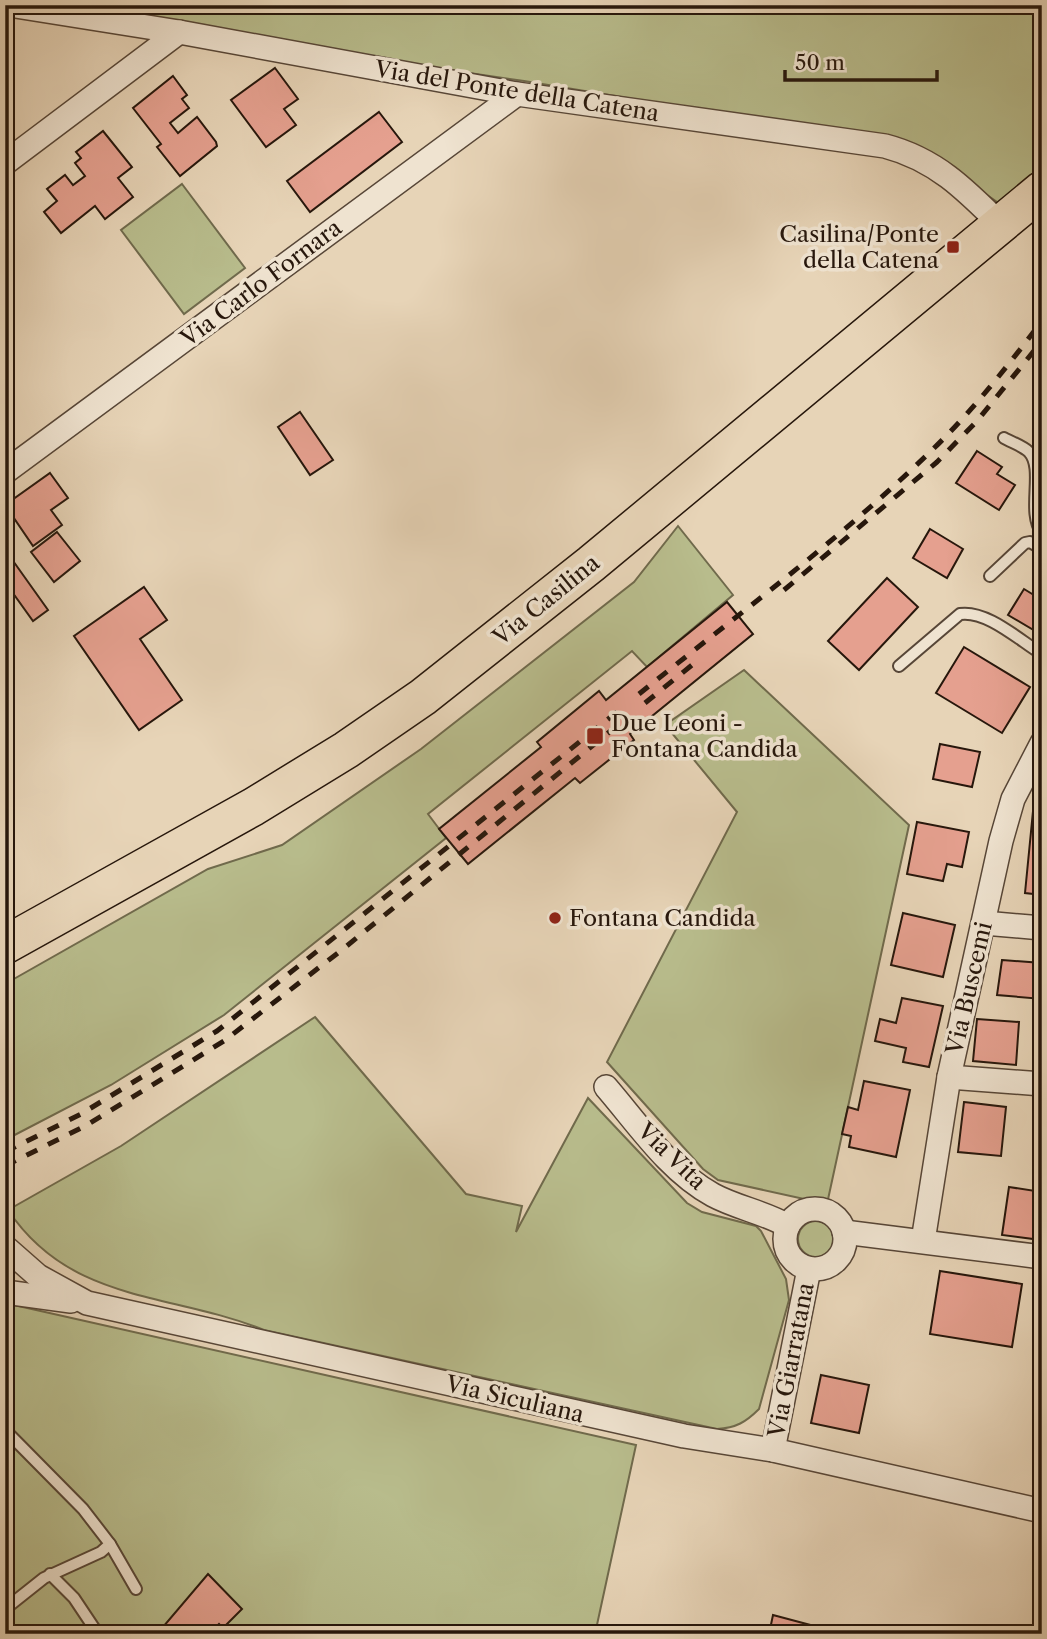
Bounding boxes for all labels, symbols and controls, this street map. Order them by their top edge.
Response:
scale bar [785,38,937,82]
text: 50 m [795,50,845,75]
street label: Via del Ponte della Catena [372,55,662,127]
street label: Via Carlo Fornara [174,213,348,353]
place label: Casilina/Ponte della Catena [779,220,940,274]
marker: Casilina/Ponte della Catena [945,239,961,255]
street label: Via Casilina [486,548,606,652]
place label: Due Leoni - Fontana Candida [611,709,798,763]
marker: Due Leoni - Fontana Candida [585,726,605,746]
place label: Fontana Candida [569,904,756,932]
marker: Fontana Candida [547,910,563,926]
street label: Via Buscemi [940,919,998,1058]
street label: Via Vita [631,1116,713,1196]
street label: Via Giarratana [762,1279,820,1441]
street label: Via Siculiana [442,1369,588,1429]

